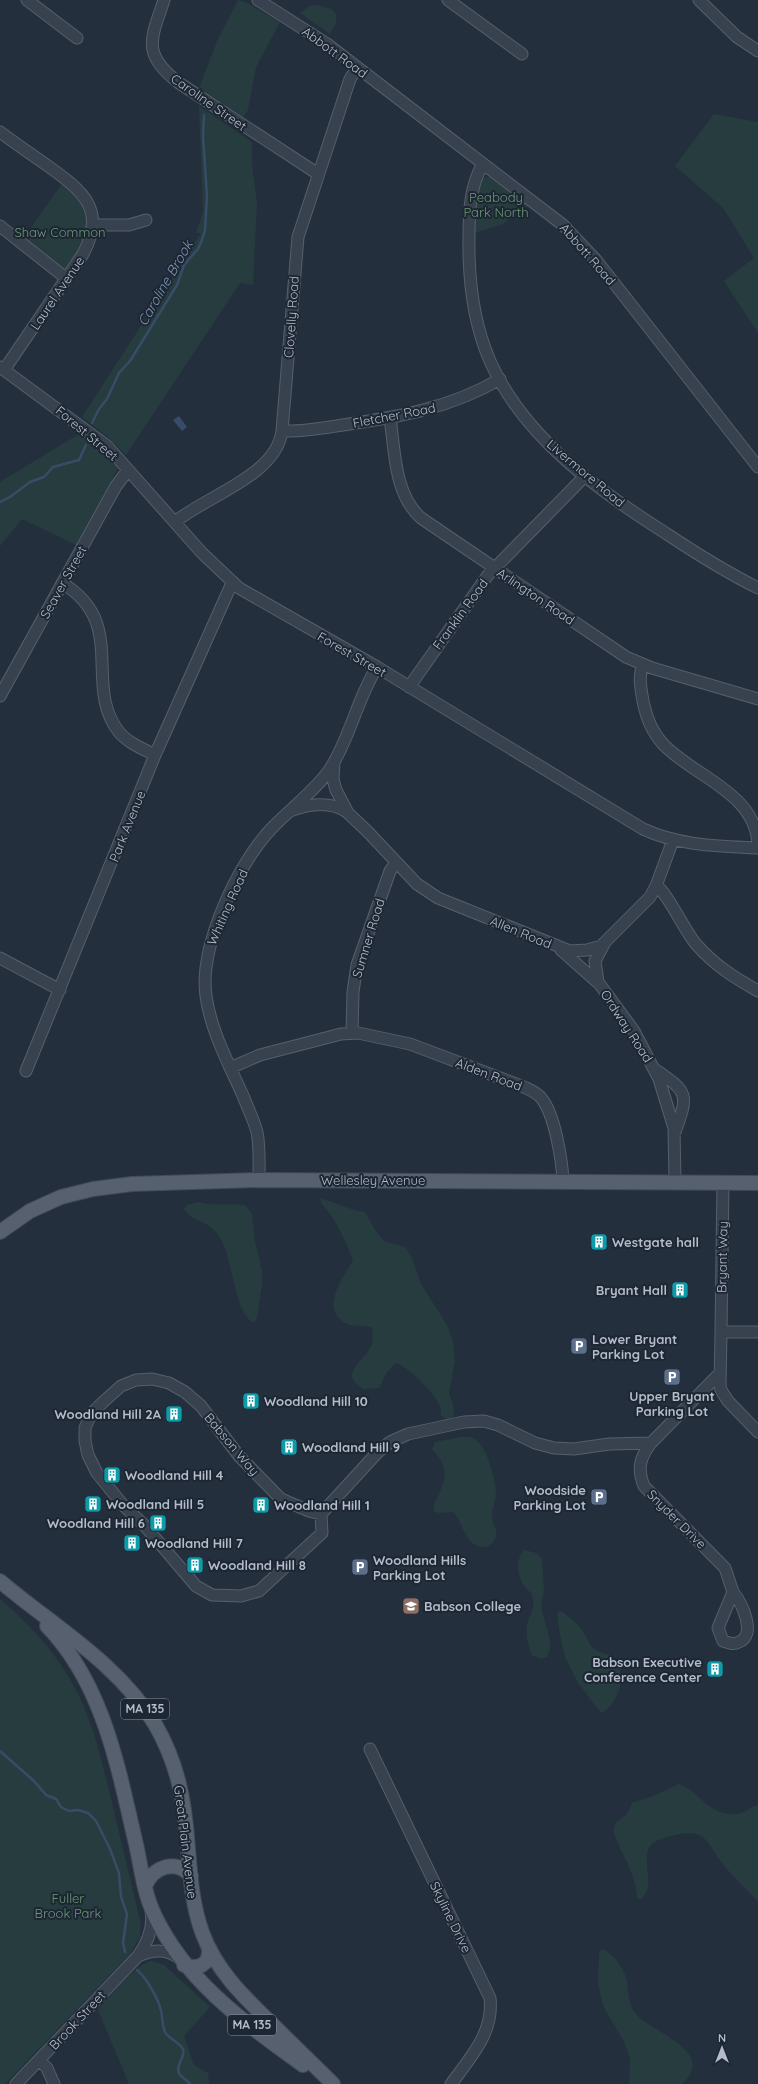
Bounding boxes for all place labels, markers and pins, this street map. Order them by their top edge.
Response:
building icon: Westgate hall [589,1232,609,1252]
place label: Westgate hall [612,1234,699,1250]
building icon: Bryant Hall [670,1280,690,1300]
place label: Bryant Hall [596,1282,667,1298]
place label: Lower Bryant Parking Lot [592,1331,677,1362]
parking icon: Lower Bryant Parking Lot [569,1336,589,1356]
parking icon: Upper Bryant Parking Lot [662,1367,682,1387]
place label: Upper Bryant Parking Lot [629,1388,715,1419]
building icon: Woodland Hill 10 [241,1391,261,1411]
place label: Woodland Hill 10 [264,1393,368,1409]
building icon: Woodland Hill 2A [164,1404,184,1424]
place label: Woodland Hill 2A [55,1406,162,1422]
building icon: Woodland Hill 9 [279,1437,299,1457]
place label: Woodland Hill 9 [302,1439,400,1455]
building icon: Woodland Hill 4 [102,1465,122,1485]
place label: Woodland Hill 4 [125,1467,224,1483]
place label: Woodside Parking Lot [514,1482,586,1513]
parking icon: Woodside Parking Lot [589,1487,609,1507]
building icon: Woodland Hill 5 [83,1494,103,1514]
building icon: Woodland Hill 1 [251,1495,271,1515]
place label: Woodland Hill 5 [106,1496,204,1512]
place label: Woodland Hill 1 [274,1497,370,1513]
building icon: Woodland Hill 6 [148,1513,168,1533]
place label: Woodland Hill 6 [47,1515,145,1531]
building icon: Woodland Hill 7 [122,1533,142,1553]
place label: Woodland Hill 7 [145,1535,243,1551]
place label: Woodland Hills Parking Lot [373,1552,466,1583]
building icon: Woodland Hill 8 [185,1555,205,1575]
place label: Woodland Hill 8 [208,1557,306,1573]
parking icon: Woodland Hills Parking Lot [350,1557,370,1577]
school or university icon: Babson College [401,1596,421,1616]
place label: Babson College [424,1598,521,1614]
place label: Babson Executive Conference Center [584,1654,702,1685]
building icon: Babson Executive Conference Center [705,1659,725,1679]

